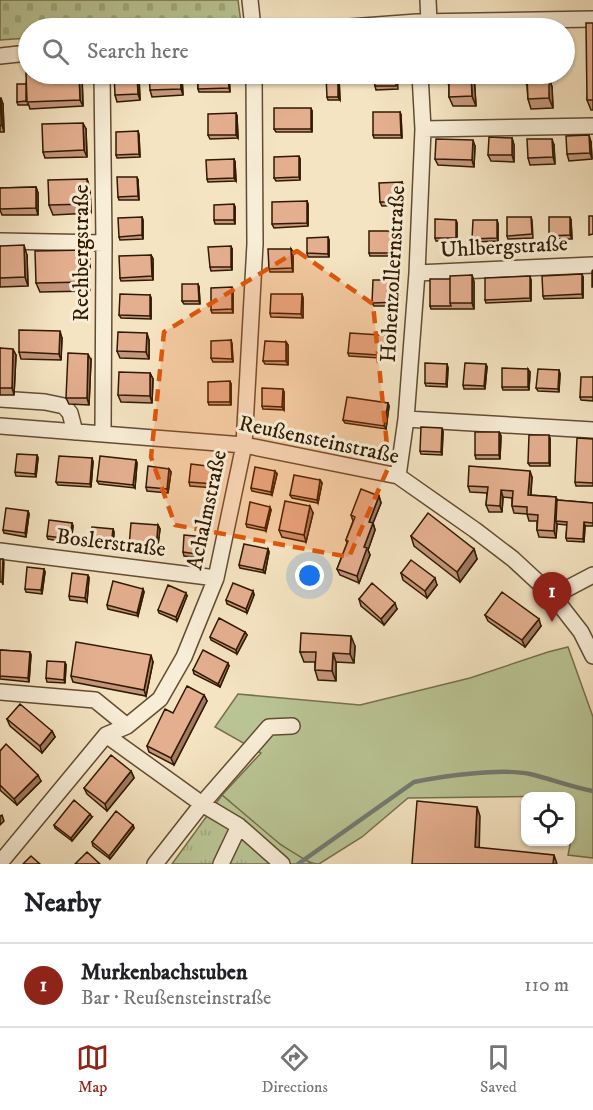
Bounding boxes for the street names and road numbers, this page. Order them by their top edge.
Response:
street label: Rechbergstraße [68,184,95,322]
street label: Hohenzollernstraße [375,185,411,363]
street label: Uhlbergstraße [439,230,569,264]
street label: Reußensteinstraße [236,410,402,470]
street label: Achalmstraße [181,448,233,572]
street label: Boslerstraße [55,523,167,563]

